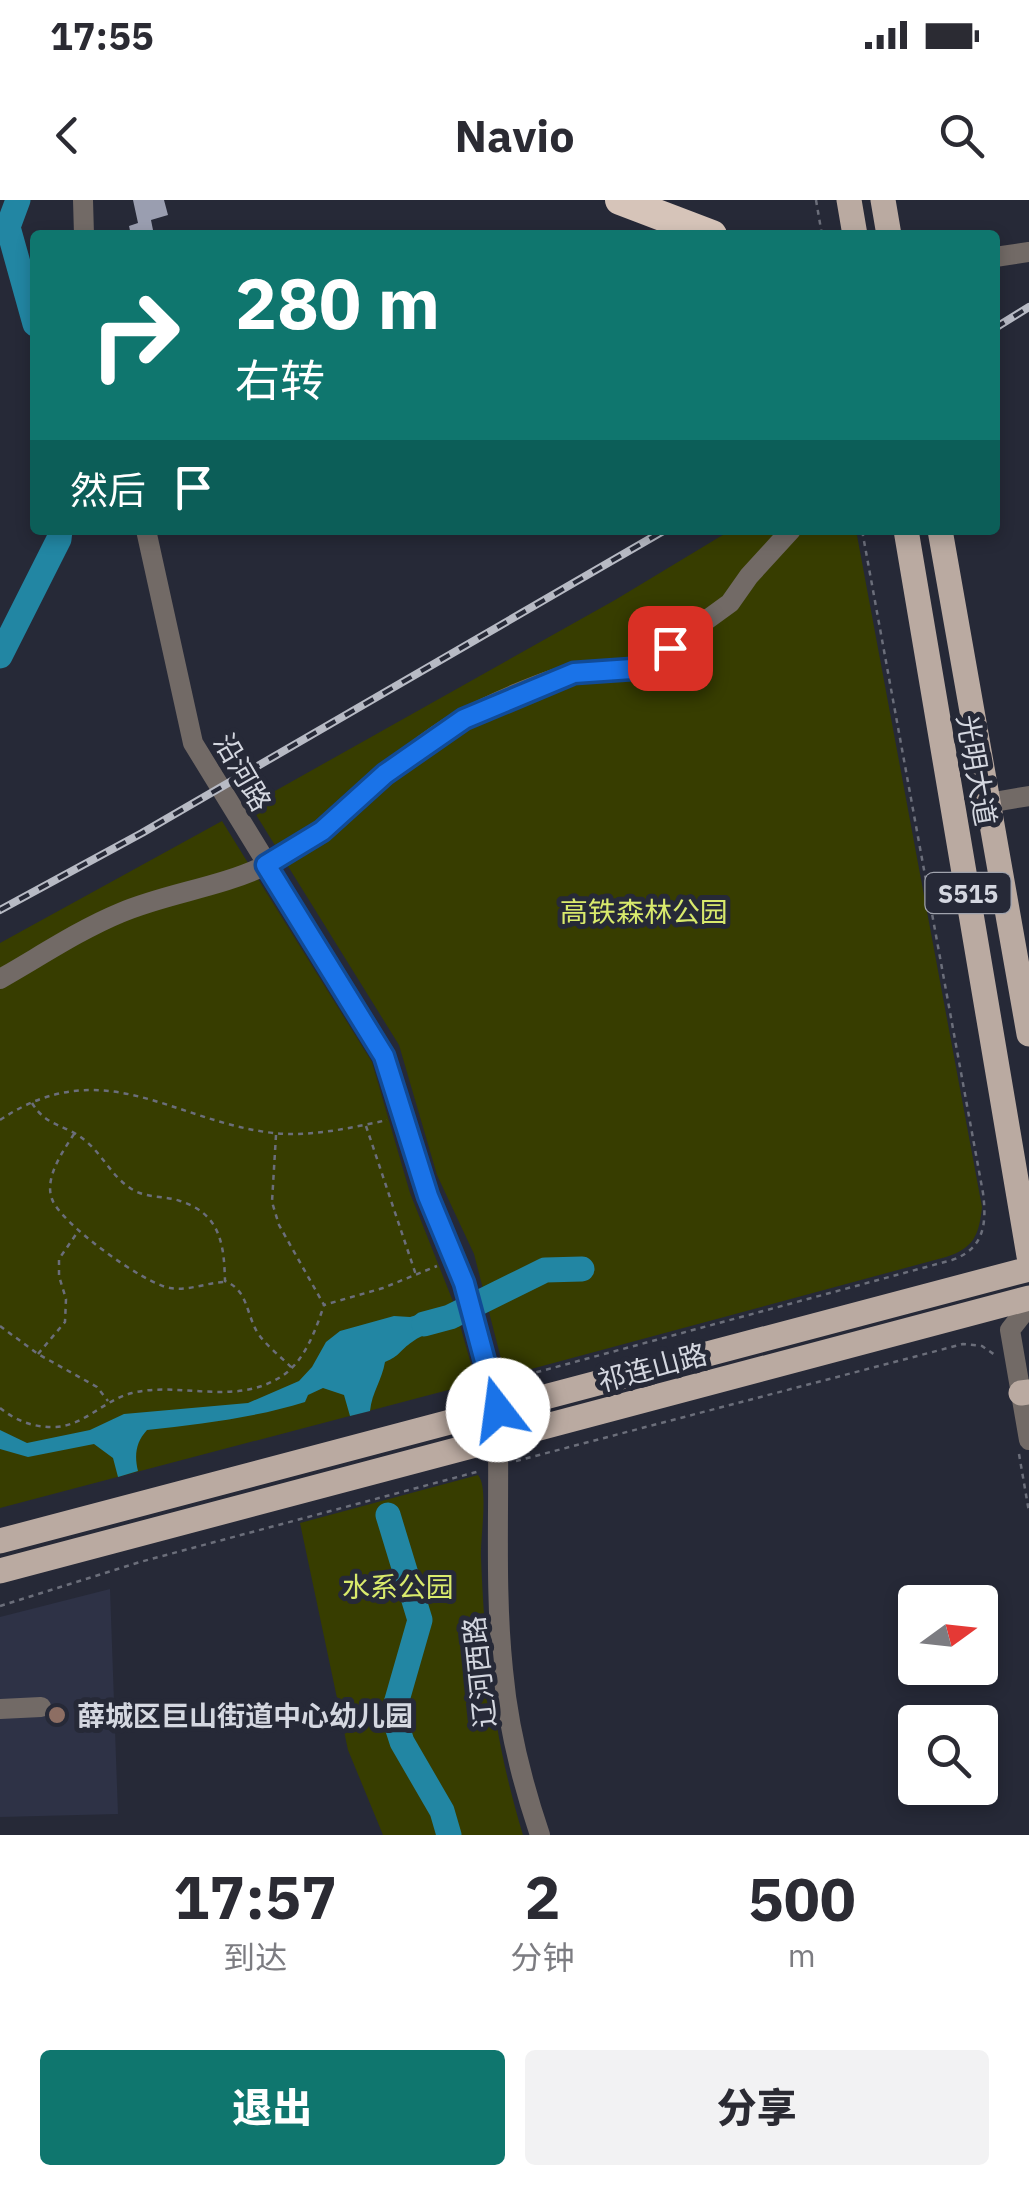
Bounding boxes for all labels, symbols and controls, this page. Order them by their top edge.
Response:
text: 17:55 [50,11,154,60]
text: Navio [454,106,575,164]
icon: back [40,108,95,163]
icon: search [934,108,989,163]
text: 280 m [235,257,440,348]
icon: right [70,270,200,400]
text: 右转 [235,351,325,409]
icon: arrive [166,460,221,515]
text: 然后 [70,465,146,514]
pin [628,606,713,691]
icon: arrive [643,621,698,676]
street label: 光明大道 [949,712,1005,828]
street label: 沿河路 [206,726,280,818]
road number: S515 [926,873,1010,913]
park label: 高铁森林公园 [560,893,728,930]
street label: 祁连山路 [593,1335,711,1399]
position arrow [446,1358,550,1462]
park label: 水系公园 [342,1568,454,1605]
north arrow [898,1585,998,1685]
map controls [898,1585,998,1805]
street label: 辽河西路 [455,1614,503,1730]
place label: 薛城区巨山街道中心幼儿园 [77,1697,413,1734]
marker: 薛城区巨山街道中心幼儿园 [46,1704,68,1726]
button: search [898,1705,998,1805]
text: 17:57 [173,1857,337,1936]
text: 2 [524,1857,560,1936]
text: 500 [748,1859,856,1938]
text: m [788,1934,816,1976]
text: 到达 [223,1936,287,1978]
text: 分钟 [510,1936,574,1978]
button: 退出 [40,2050,505,2165]
button: 分享 [525,2050,989,2165]

